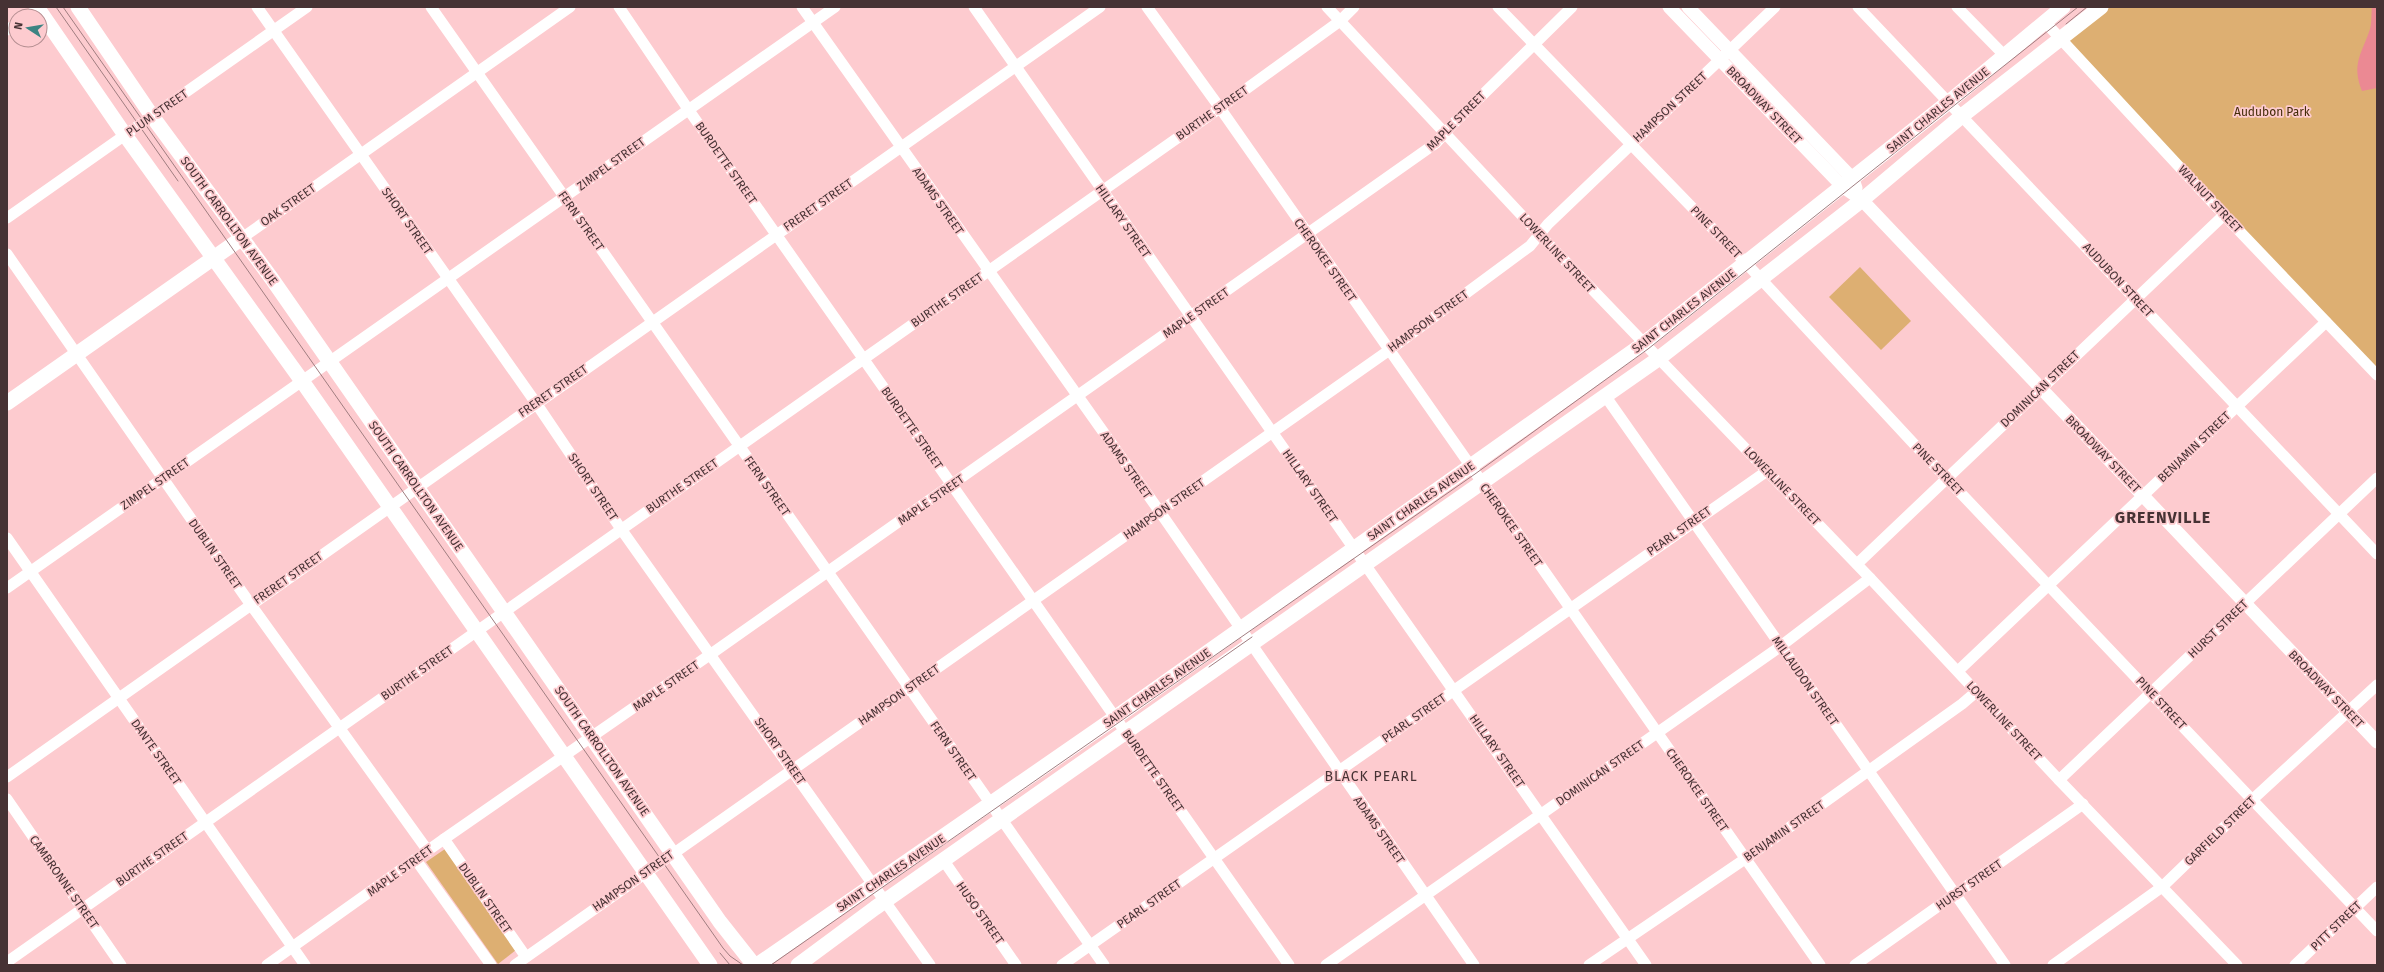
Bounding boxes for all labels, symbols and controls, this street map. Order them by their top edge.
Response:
north arrow [8,8,48,48]
text: N [12,21,26,31]
street label: BROADWAY STREET [1724,63,1805,147]
street label: SAINT CHARLES AVENUE [1884,64,1992,156]
street label: HAMPSON STREET [1630,69,1711,145]
street label: BURTHE STREET [1173,82,1251,143]
street label: PLUM STREET [124,86,191,139]
street label: MAPLE STREET [1424,88,1489,153]
park label: Audubon Park [2234,105,2311,119]
street label: BURDETTE STREET [692,119,760,208]
street label: ZIMPEL STREET [574,134,648,193]
street label: SOUTH CARROLLTON AVENUE [178,154,280,288]
street label: WALNUT STREET [2175,162,2245,236]
street label: ADAMS STREET [910,165,967,238]
street label: FRERET STREET [781,175,856,234]
street label: OAK STREET [258,180,319,229]
street label: HILLARY STREET [1093,182,1154,261]
street label: SHORT STREET [379,185,436,258]
street label: FERN STREET [555,188,607,254]
street label: PINE STREET [1688,203,1745,262]
street label: LOWERLINE STREET [1517,210,1598,296]
street label: CHEROKEE STREET [1291,216,1359,305]
street label: AUDUBON STREET [2080,240,2156,321]
street label: SAINT CHARLES AVENUE [1629,266,1739,356]
street label: BURTHE STREET [908,269,986,330]
street label: MAPLE STREET [1160,285,1232,341]
street label: HAMPSON STREET [1385,287,1472,355]
street label: DOMINICAN STREET [1998,347,2083,430]
street label: FRERET STREET [516,361,591,420]
street label: BURDETTE STREET [878,384,946,473]
street label: BENJAMIN STREET [2155,408,2234,485]
street label: BROADWAY STREET [2063,412,2144,496]
street label: SOUTH CARROLLTON AVENUE [366,418,466,554]
street label: ADAMS STREET [1098,429,1155,502]
street label: PINE STREET [1910,440,1967,499]
street label: LOWERLINE STREET [1741,444,1824,529]
street label: HILLARY STREET [1280,447,1341,526]
street label: SHORT STREET [565,451,621,524]
street label: FERN STREET [741,453,793,519]
street label: ZIMPEL STREET [118,455,193,513]
street label: BURTHE STREET [643,455,721,516]
street label: SAINT CHARLES AVENUE [1365,459,1477,543]
street label: MAPLE STREET [895,472,967,528]
street label: HAMPSON STREET [1121,475,1208,542]
street label: CHEROKEE STREET [1477,481,1545,570]
street label: PEARL STREET [1644,503,1715,558]
district label: GREENVILLE [2115,508,2211,527]
street label: DUBLIN STREET [186,516,245,593]
street label: FRERET STREET [251,548,326,607]
street label: HURST STREET [2185,596,2251,661]
street label: MILLAUDON STREET [1769,634,1842,729]
street label: BURTHE STREET [378,642,456,703]
street label: SAINT CHARLES AVENUE [1101,646,1213,730]
street label: BROADWAY STREET [2286,647,2367,731]
street label: MAPLE STREET [630,658,702,714]
street label: HAMPSON STREET [856,661,943,728]
street label: PINE STREET [2133,674,2190,733]
street label: LOWERLINE STREET [1964,678,2045,764]
street label: SOUTH CARROLLTON AVENUE [552,683,652,819]
street label: PEARL STREET [1379,690,1450,745]
street label: HILLARY STREET [1467,712,1528,791]
street label: SHORT STREET [752,715,809,788]
street label: DANTE STREET [128,716,184,788]
street label: FERN STREET [927,718,979,784]
street label: BURDETTE STREET [1119,727,1187,816]
street label: DOMINICAN STREET [1553,737,1647,809]
street label: CHEROKEE STREET [1663,746,1731,835]
district label: BLACK PEARL [1324,768,1418,785]
street label: GARFIELD STREET [2182,793,2259,868]
street label: ADAMS STREET [1351,794,1408,867]
street label: BENJAMIN STREET [1741,797,1828,864]
street label: BURTHE STREET [113,828,191,889]
street label: SAINT CHARLES AVENUE [834,831,948,915]
street label: CAMBRONNE STREET [27,833,102,932]
street label: MAPLE STREET [365,842,436,899]
street label: HAMPSON STREET [590,847,677,914]
street label: HURST STREET [1933,857,2005,913]
street label: DUBLIN STREET [456,860,515,937]
street label: PEARL STREET [1114,876,1185,931]
street label: HUSO STREET [953,879,1007,947]
street label: PITT STREET [2308,898,2365,954]

